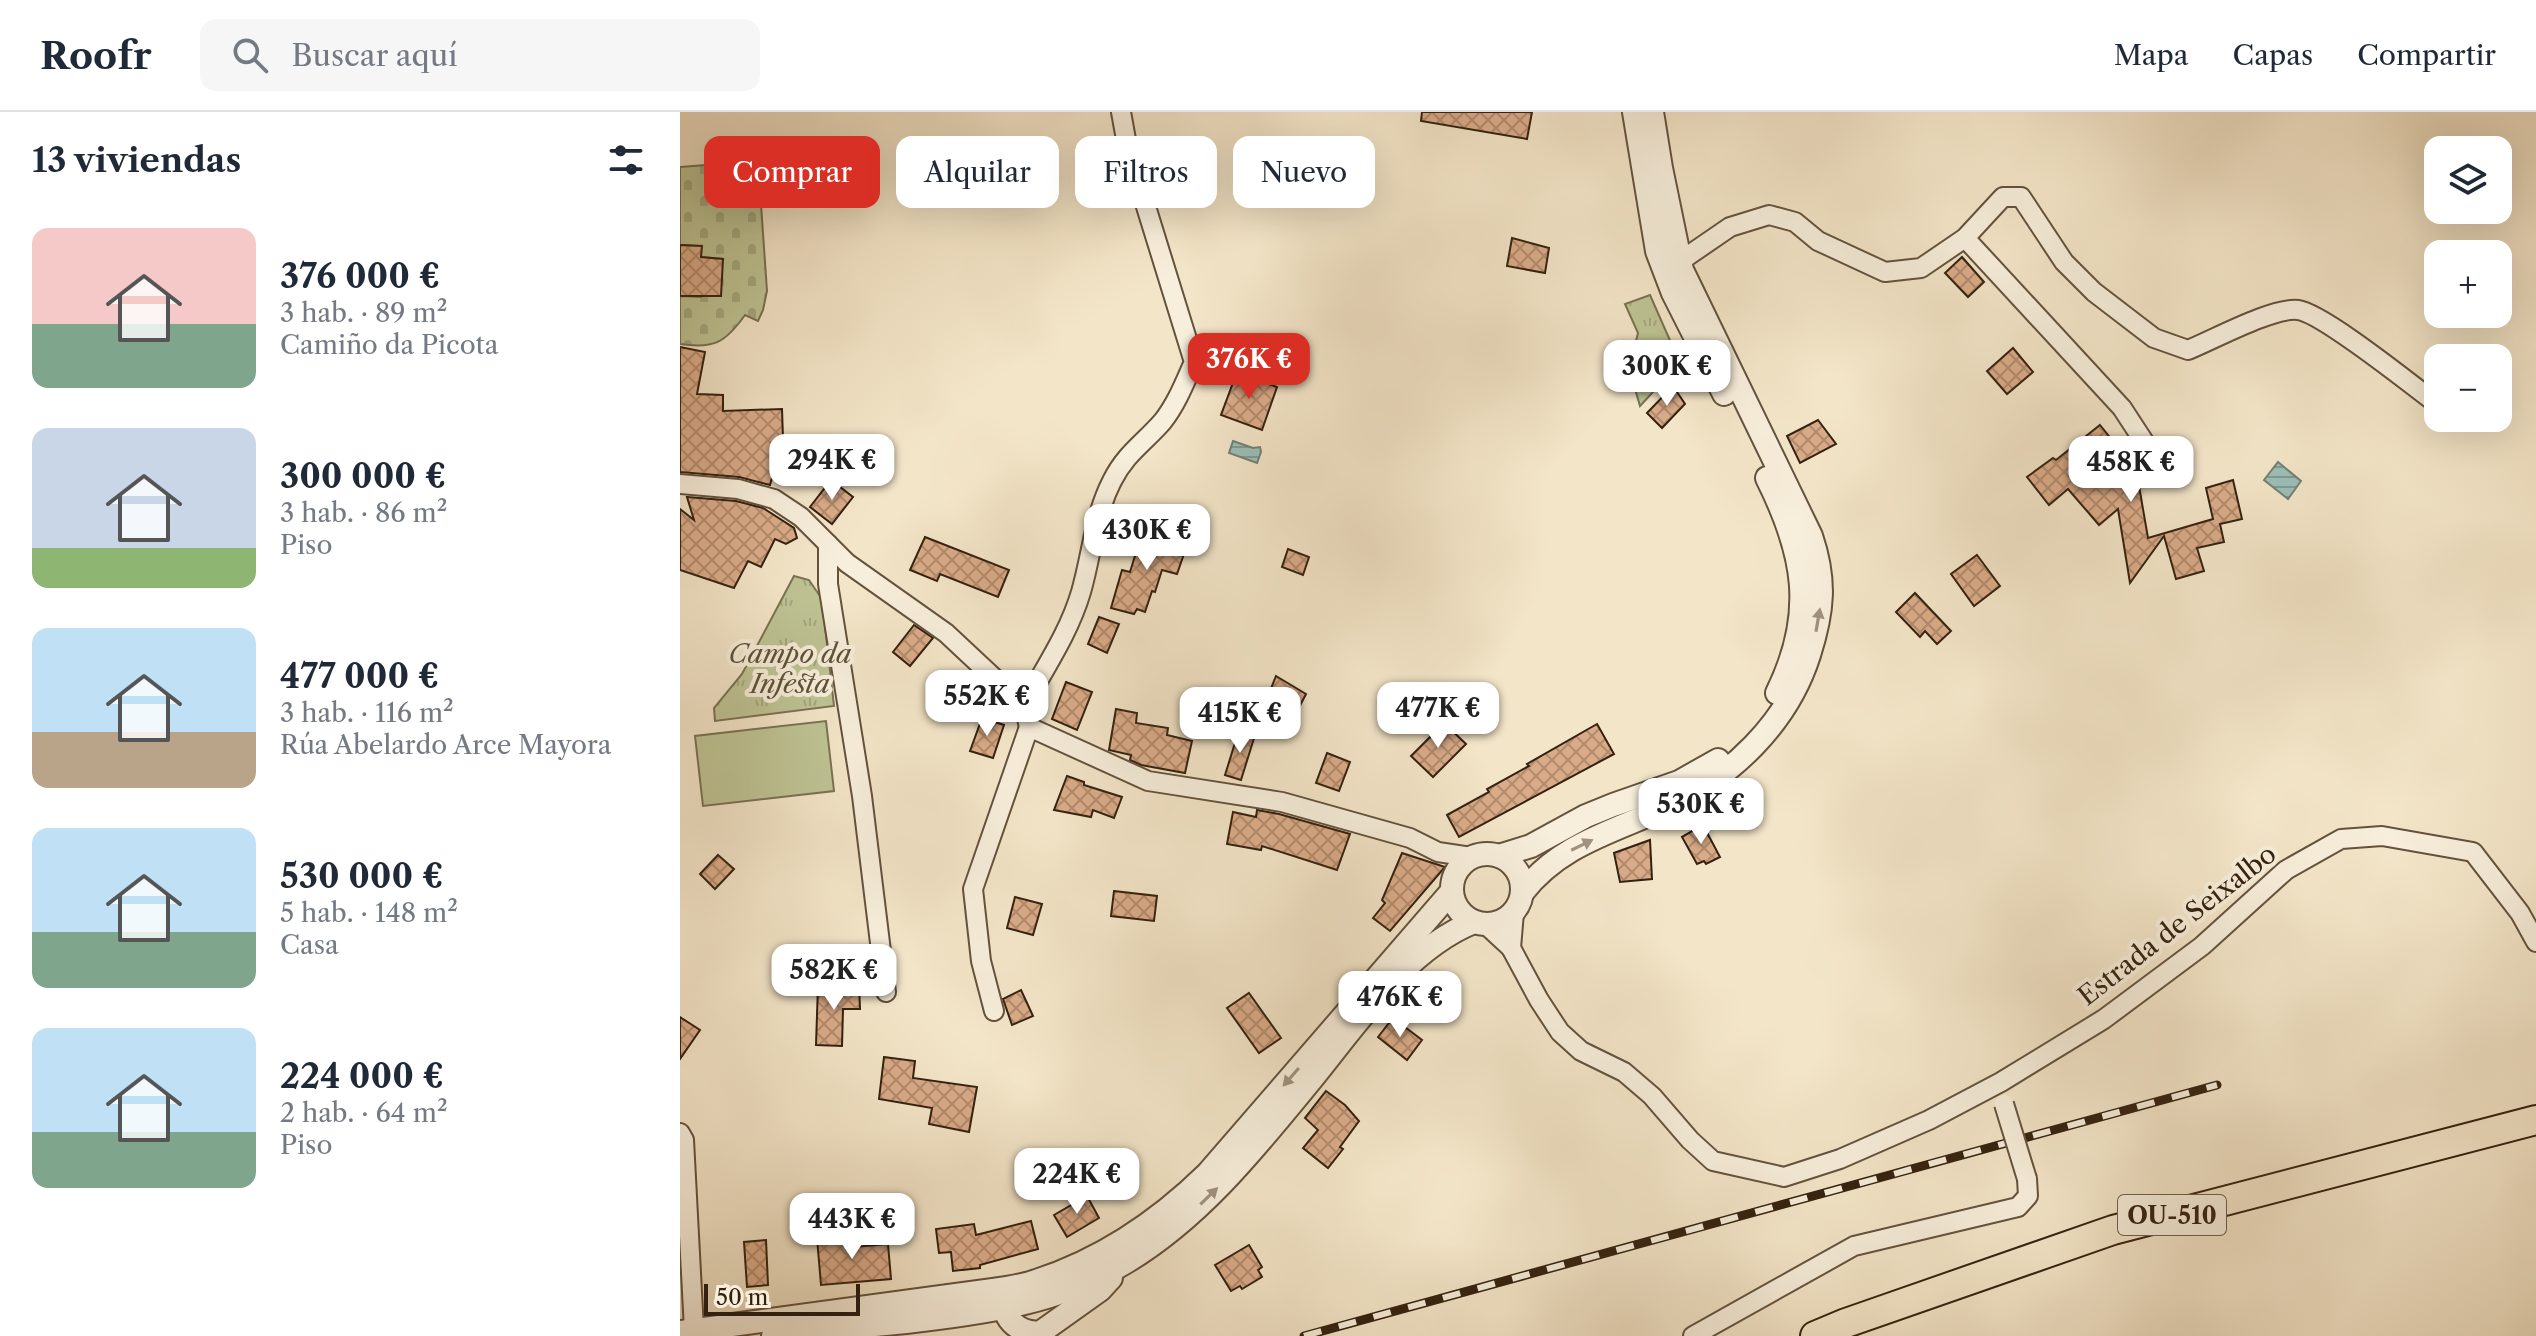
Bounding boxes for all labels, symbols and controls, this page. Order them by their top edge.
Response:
search box [200,19,760,91]
text: Roofr [40,32,152,79]
icon: search [228,33,272,77]
text: Buscar aquí [292,37,457,74]
text: Mapa [2114,38,2189,72]
text: Capas [2233,38,2313,72]
text: Compartir [2357,38,2496,72]
chip: Comprar [704,136,880,208]
chip: Alquilar [896,136,1059,208]
chip: Filtros [1075,136,1217,208]
chip: Nuevo [1233,136,1375,208]
map controls [2424,136,2512,432]
button: layers [2424,136,2512,224]
icon: filters [604,138,648,182]
text: 13 viviendas [32,139,241,181]
button: + [2424,240,2512,328]
text: 376 000 € [280,255,440,297]
icon: home [96,260,192,356]
text: 3 hab. · 89 m² [280,297,447,329]
text: Camiño da Picota [280,329,498,361]
pin: 376K € [1184,333,1314,401]
pin: 300K € [1602,340,1732,408]
text: 376K € [1206,343,1292,375]
button: − [2424,344,2512,432]
text: 300K € [1621,350,1713,382]
pin: 294K € [767,434,897,502]
pin: 458K € [2066,436,2196,504]
text: 294K € [787,444,877,476]
text: 458K € [2087,446,2175,478]
text: 300 000 € [280,455,446,497]
icon: home [96,460,192,556]
text: 3 hab. · 86 m² [280,497,447,529]
pin: 430K € [1082,504,1212,572]
text: 430K € [1102,514,1192,546]
text: Piso [280,529,332,561]
one-way arrow [1813,607,1825,632]
park label: Campo da Infesta [729,638,852,700]
text: 477 000 € [280,655,439,697]
icon: home [96,660,192,756]
pin: 552K € [922,670,1052,738]
text: 552K € [943,680,1031,712]
pin: 477K € [1373,682,1503,750]
pin: 415K € [1175,687,1305,755]
text: 477K € [1395,692,1481,724]
text: 3 hab. · 116 m² [280,697,454,729]
text: 415K € [1198,697,1282,729]
text: Rúa Abelardo Arce Mayora [280,729,612,761]
pin: 530K € [1636,778,1766,846]
text: 530K € [1657,788,1745,820]
one-way arrow [1570,838,1593,852]
street label: Estrada de Seixalbo [2072,838,2282,1012]
text: 530 000 € [280,855,443,897]
icon: home [96,860,192,956]
text: 5 hab. · 148 m² [280,897,458,929]
text: Casa [280,929,339,961]
pin: 582K € [769,944,899,1012]
text: 582K € [790,954,878,986]
pin: 476K € [1335,971,1465,1039]
text: 476K € [1356,981,1444,1013]
text: 224 000 € [280,1055,444,1097]
icon: home [96,1060,192,1156]
one-way arrow [1283,1067,1300,1087]
text: 2 hab. · 64 m² [280,1097,448,1129]
text: Piso [280,1129,332,1161]
pin: 224K € [1012,1148,1142,1216]
text: 224K € [1032,1158,1122,1190]
one-way arrow [1199,1188,1218,1206]
pin: 443K € [787,1193,917,1261]
road number: OU-510 [2118,1195,2226,1235]
text: 443K € [808,1203,896,1235]
scale bar [704,1280,860,1316]
text: 50 m [716,1284,768,1311]

